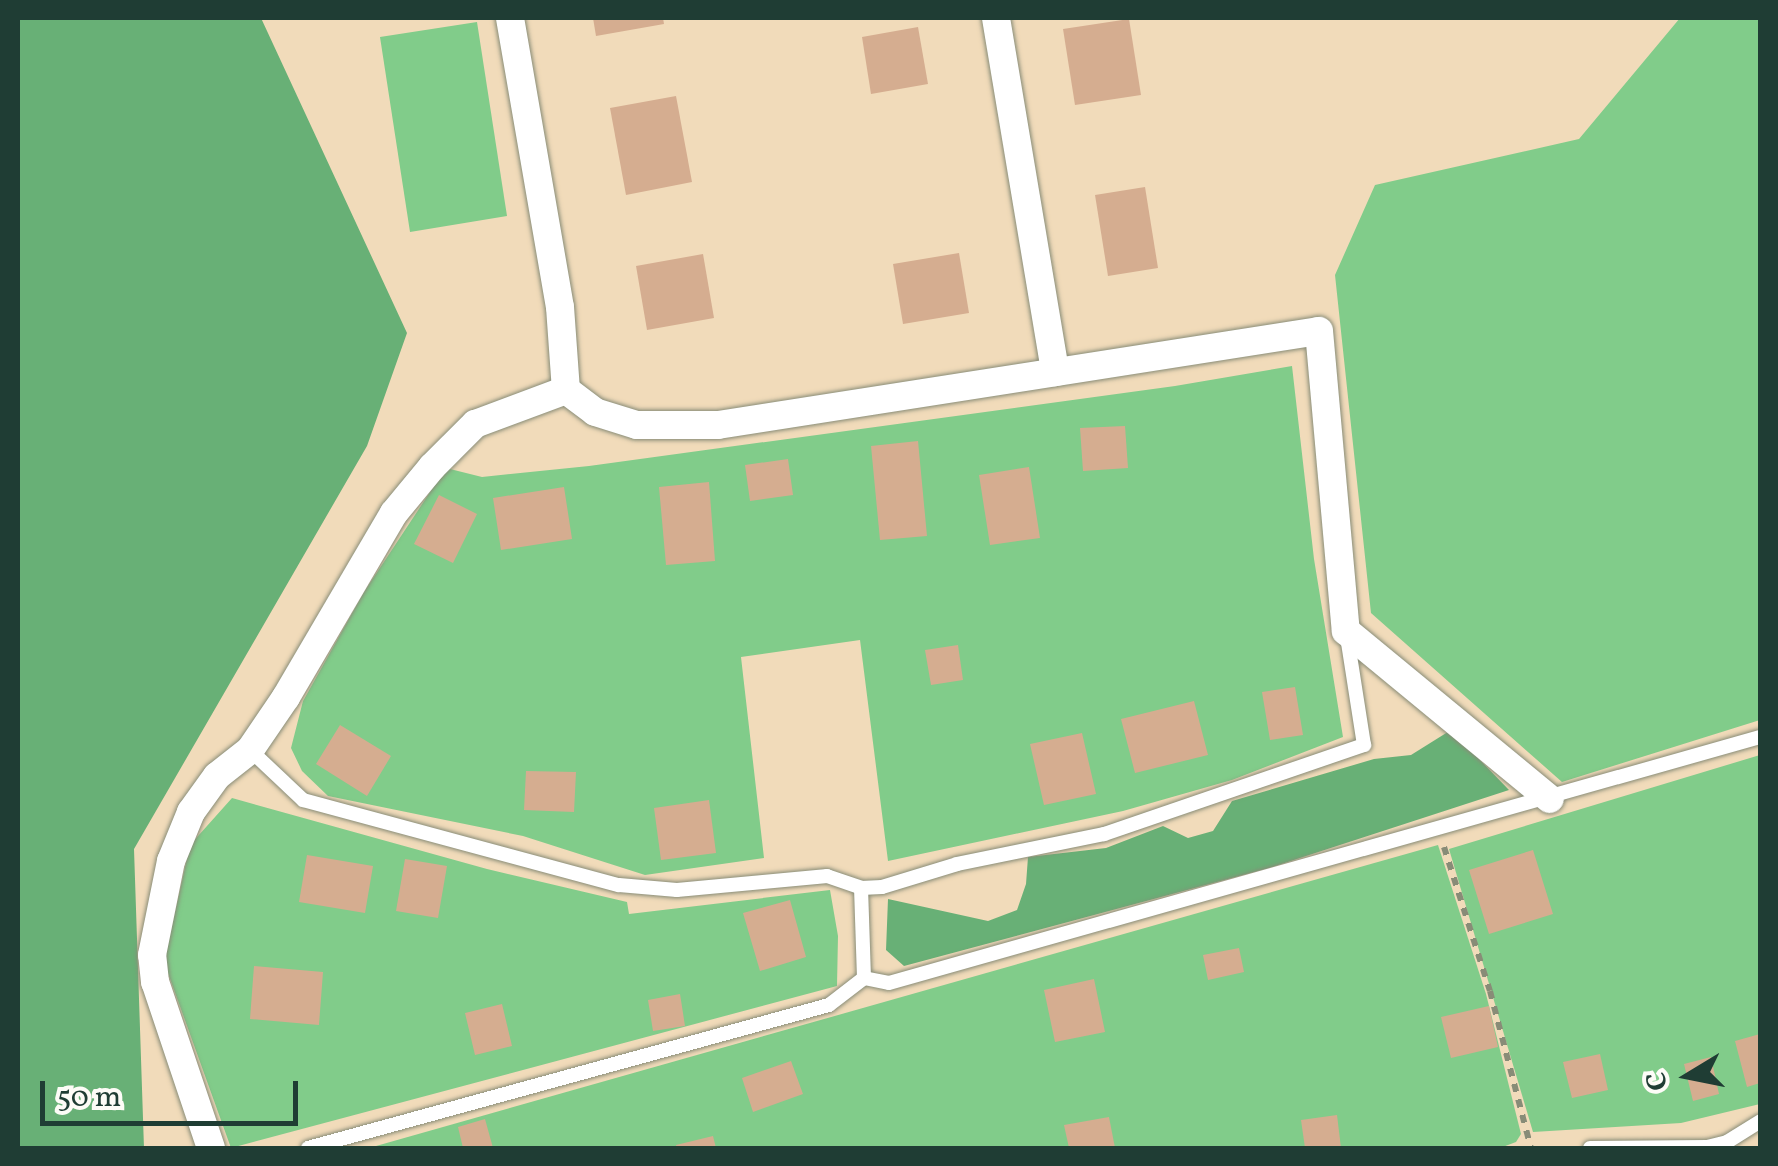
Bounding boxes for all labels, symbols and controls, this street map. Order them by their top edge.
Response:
north arrow [1638,1026,1738,1126]
scale bar [45,1061,302,1123]
text: С [1637,1069,1679,1094]
text: 50 m [57,1077,121,1119]

